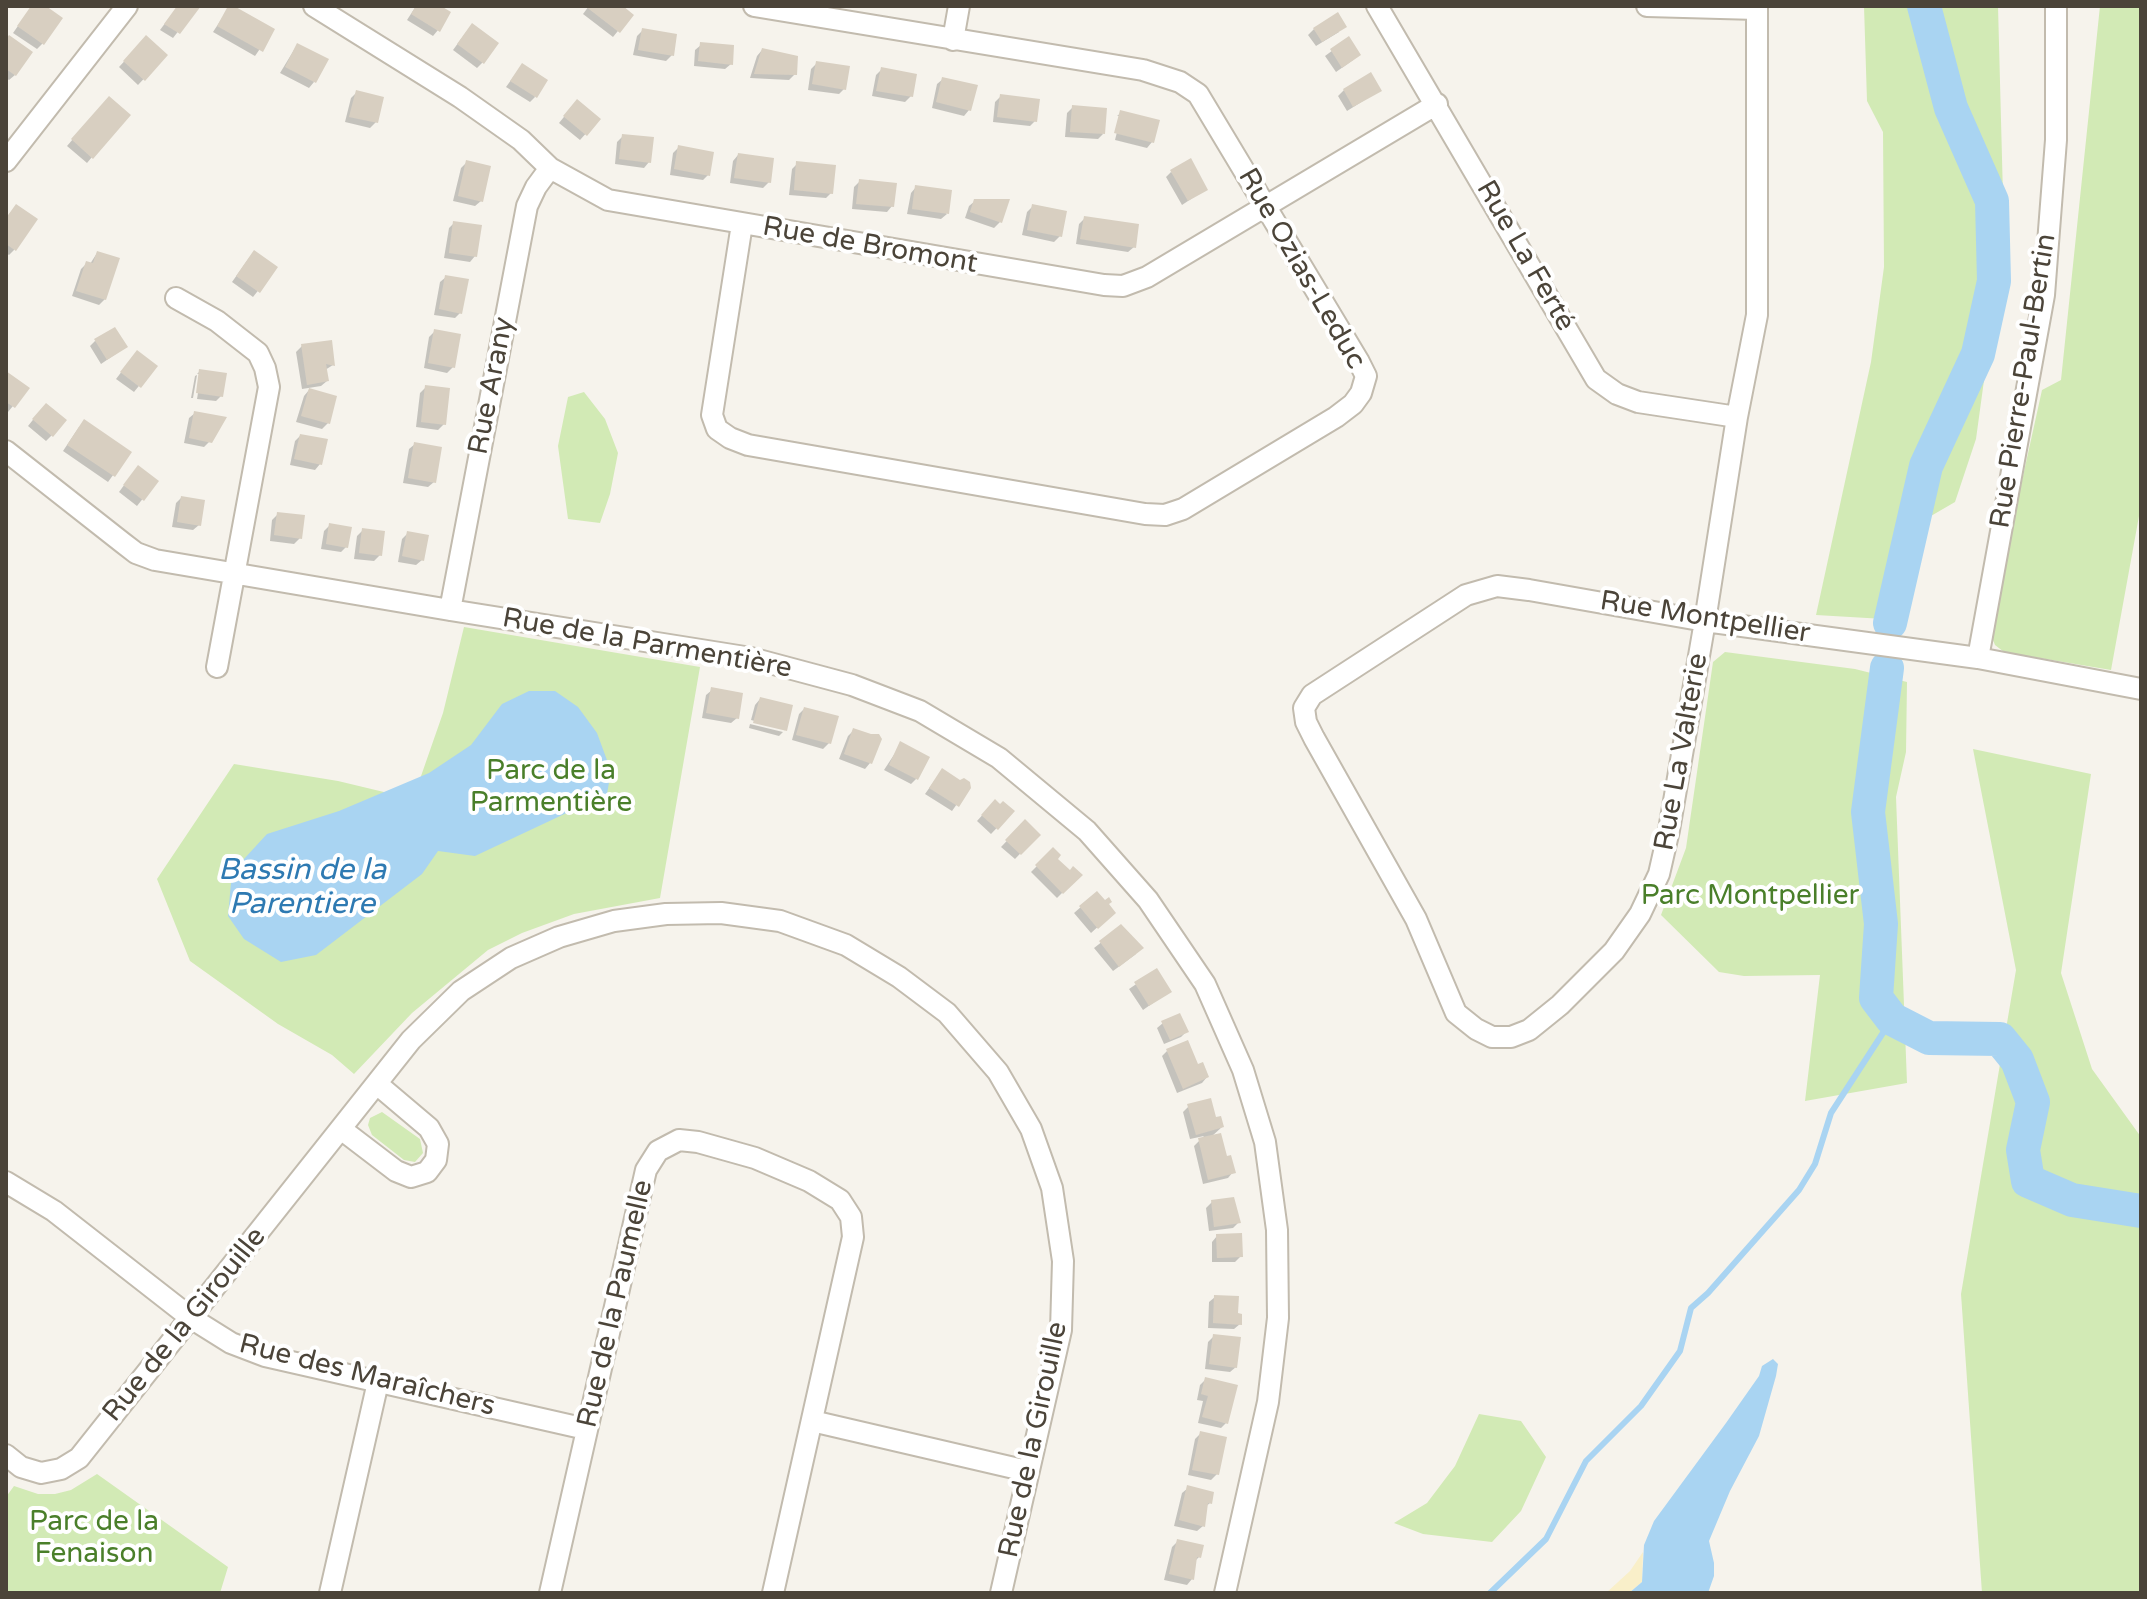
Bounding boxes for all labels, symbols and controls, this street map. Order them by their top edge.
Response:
street label: Rue Ozias-Leduc [1230,163,1372,375]
street label: Rue La Ferté [1468,175,1582,337]
street label: Rue de Bromont [760,211,980,281]
street label: Rue Pierre-Paul-Bertin [1984,231,2064,531]
street label: Rue Arany [462,315,522,457]
street label: Rue Montpellier [1598,585,1812,651]
street label: Rue de la Parmentière [500,602,794,686]
street label: Rue La Valterie [1648,651,1716,853]
park label: Parc de la Parmentière [470,755,632,821]
water label: Bassin de la Parentiere [218,853,386,924]
park label: Parc Montpellier [1641,880,1859,914]
street label: Rue de la Paumelle [571,1177,661,1431]
street label: Rue de la Girouille [96,1221,274,1429]
street label: Rue de la Girouille [993,1319,1075,1561]
street label: Rue des Maraîchers [236,1328,498,1424]
park label: Parc de la Fenaison [29,1506,159,1572]

